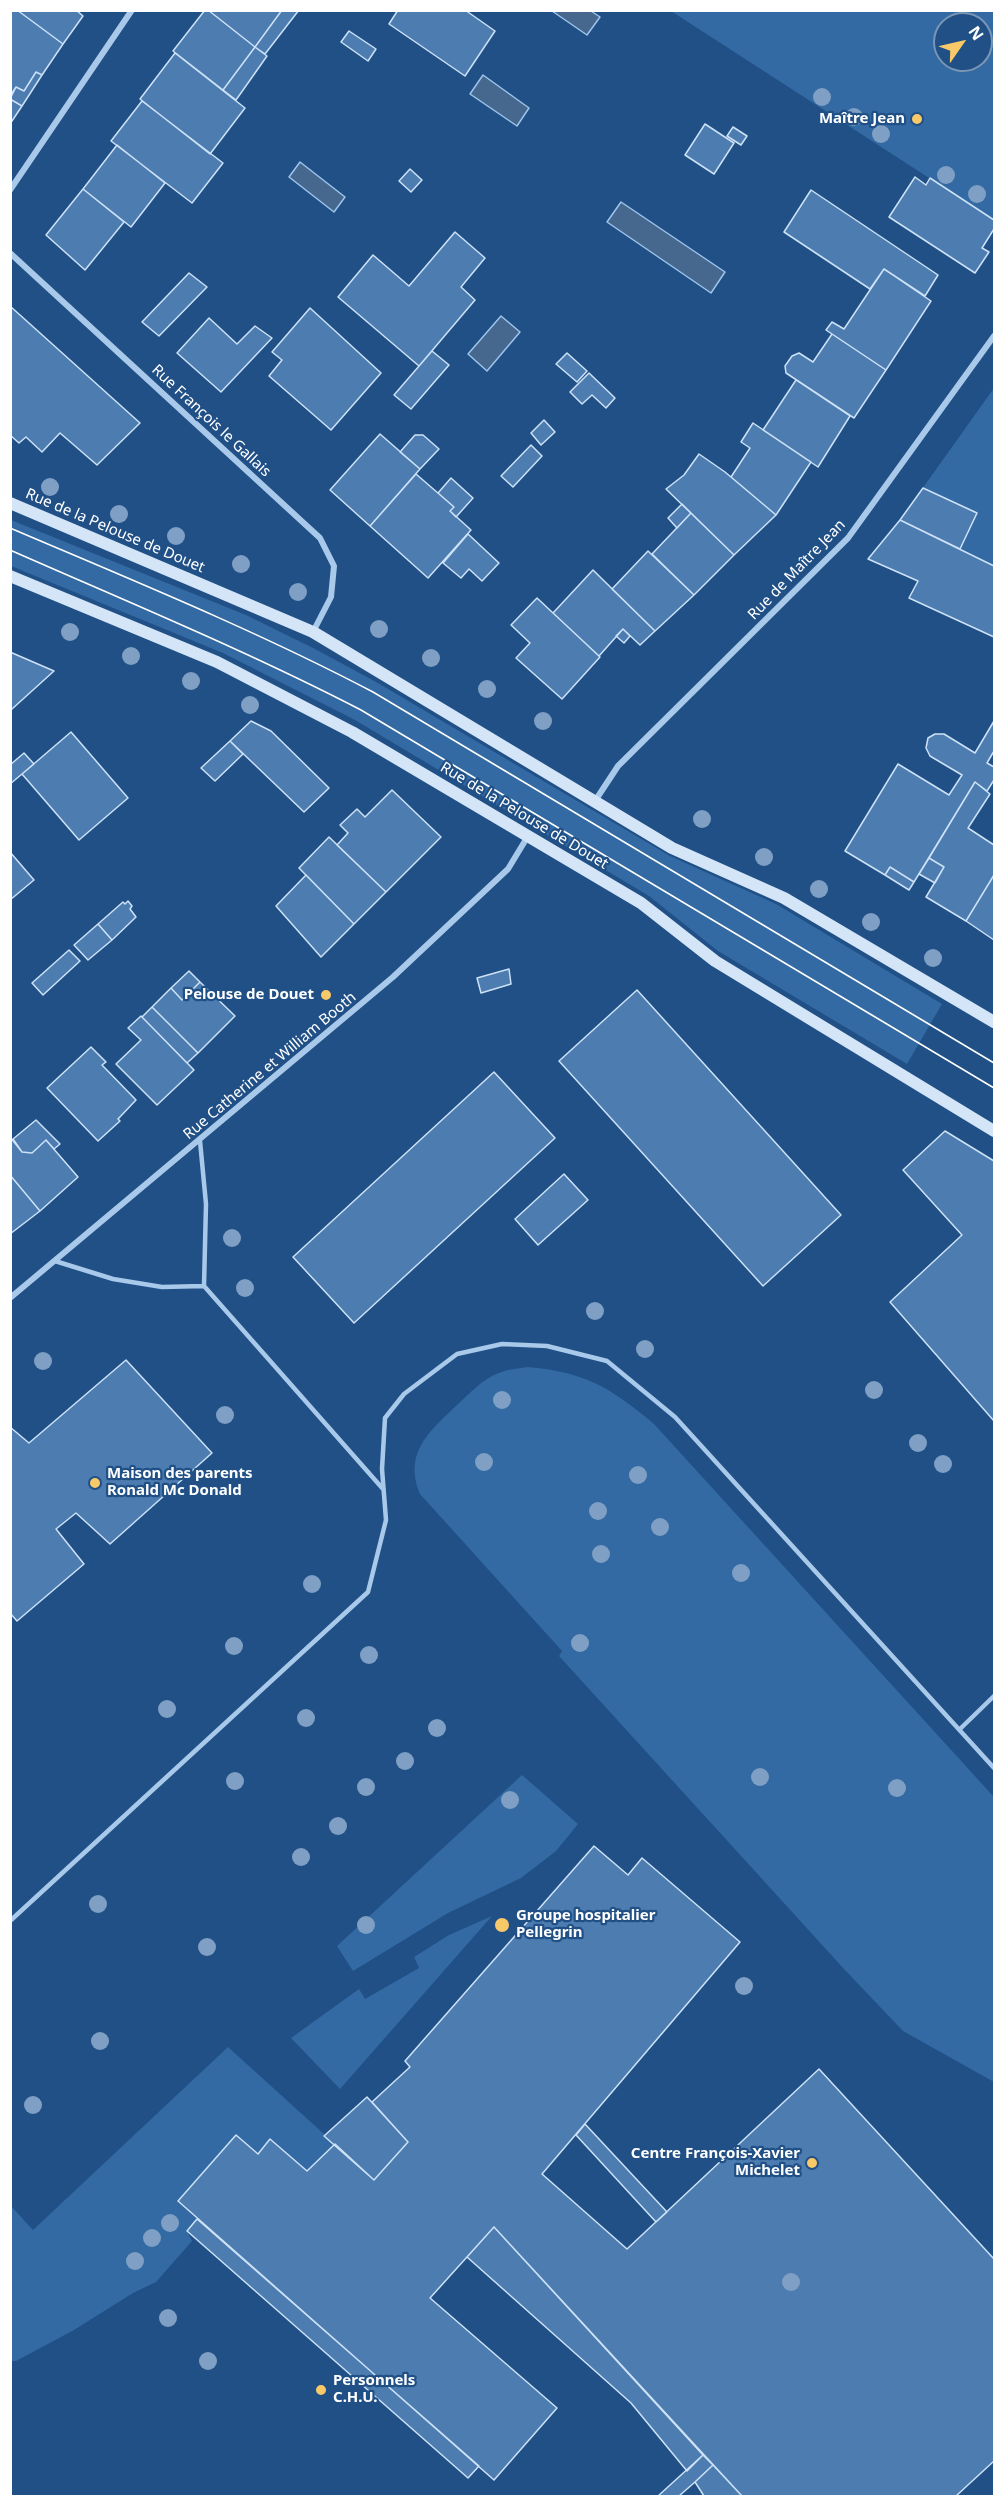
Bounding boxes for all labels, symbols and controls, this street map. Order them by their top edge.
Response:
north arrow [933,12,993,72]
text: N [964,22,989,45]
place label: Maître Jean [819,110,905,128]
marker: Maître Jean [910,112,924,126]
street label: Rue François le Gallais [148,361,274,481]
street label: Rue de la Pelouse de Douet [23,485,207,577]
street label: Rue de Maître Jean [745,516,849,624]
street label: Rue de la Pelouse de Douet [437,759,611,873]
place label: Pelouse de Douet [184,986,314,1004]
street label: Rue Catherine et William Booth [180,988,360,1144]
marker: Pelouse de Douet [319,988,333,1002]
place label: Maison des parents Ronald Mc Donald [107,1465,253,1500]
marker: Maison des parents Ronald Mc Donald [88,1476,102,1490]
place label: Groupe hospitalier Pellegrin [516,1907,655,1942]
marker: Groupe hospitalier Pellegrin [493,1916,511,1934]
place label: Centre François-Xavier Michelet [631,2145,800,2180]
marker: Centre François-Xavier Michelet [805,2156,819,2170]
place label: Personnels C.H.U. [333,2372,415,2407]
marker: Personnels C.H.U. [314,2383,328,2397]

